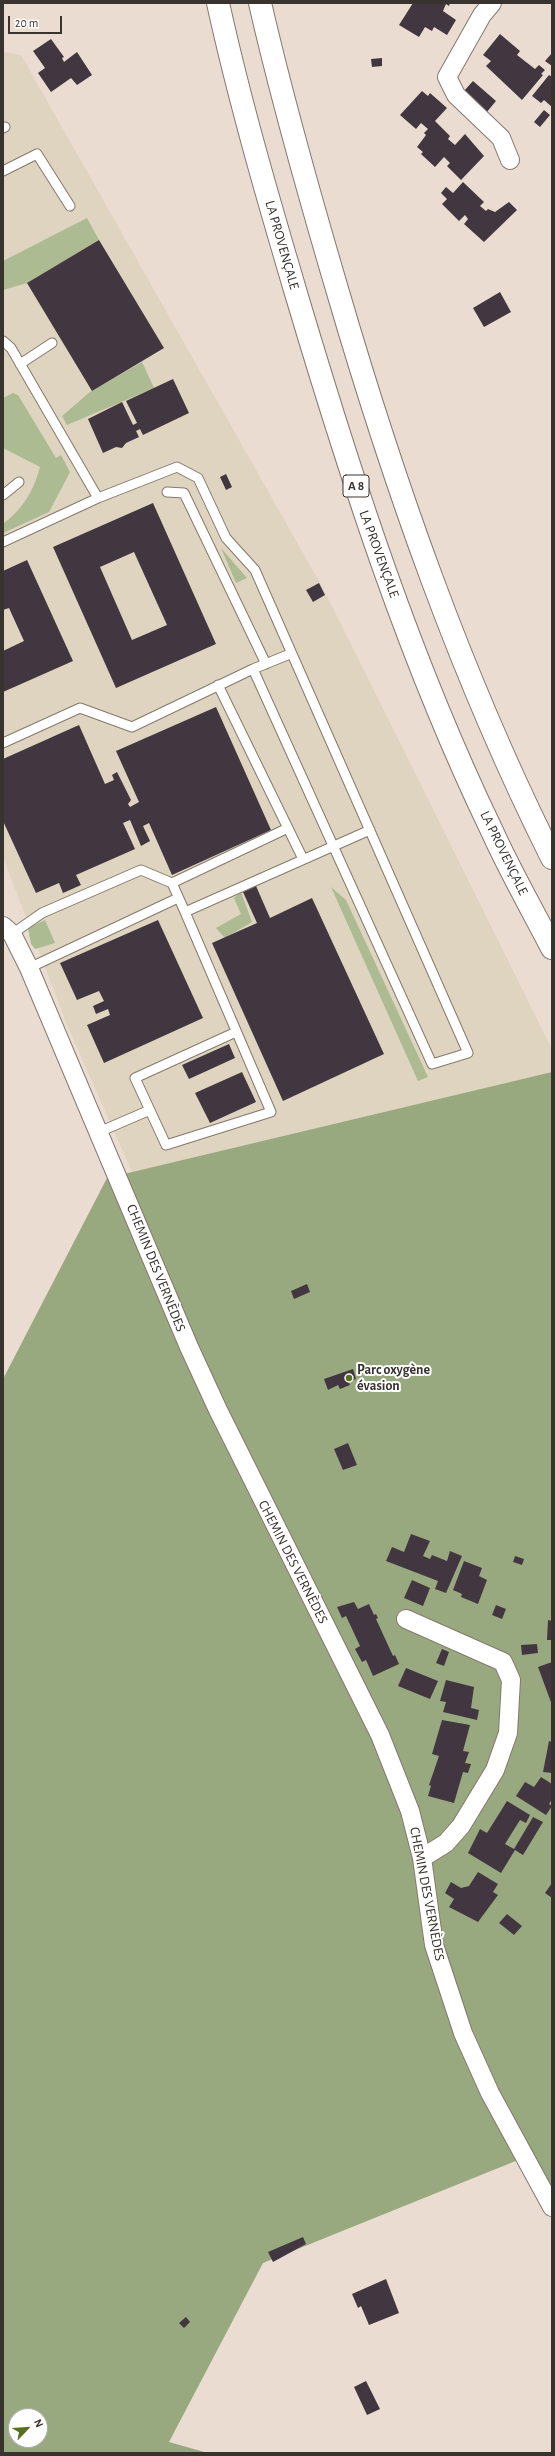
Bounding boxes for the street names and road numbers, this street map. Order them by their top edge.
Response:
street label: LA PROVENÇALE [261,199,303,291]
road number: A 8 [343,475,369,497]
street label: LA PROVENÇALE [355,508,403,600]
street label: LA PROVENÇALE [476,808,532,898]
street label: CHEMIN DES VERNÈDES [123,1202,189,1334]
street label: CHEMIN DES VERNÈDES [255,1498,331,1626]
street label: CHEMIN DES VERNÈDES [406,1826,448,1962]

